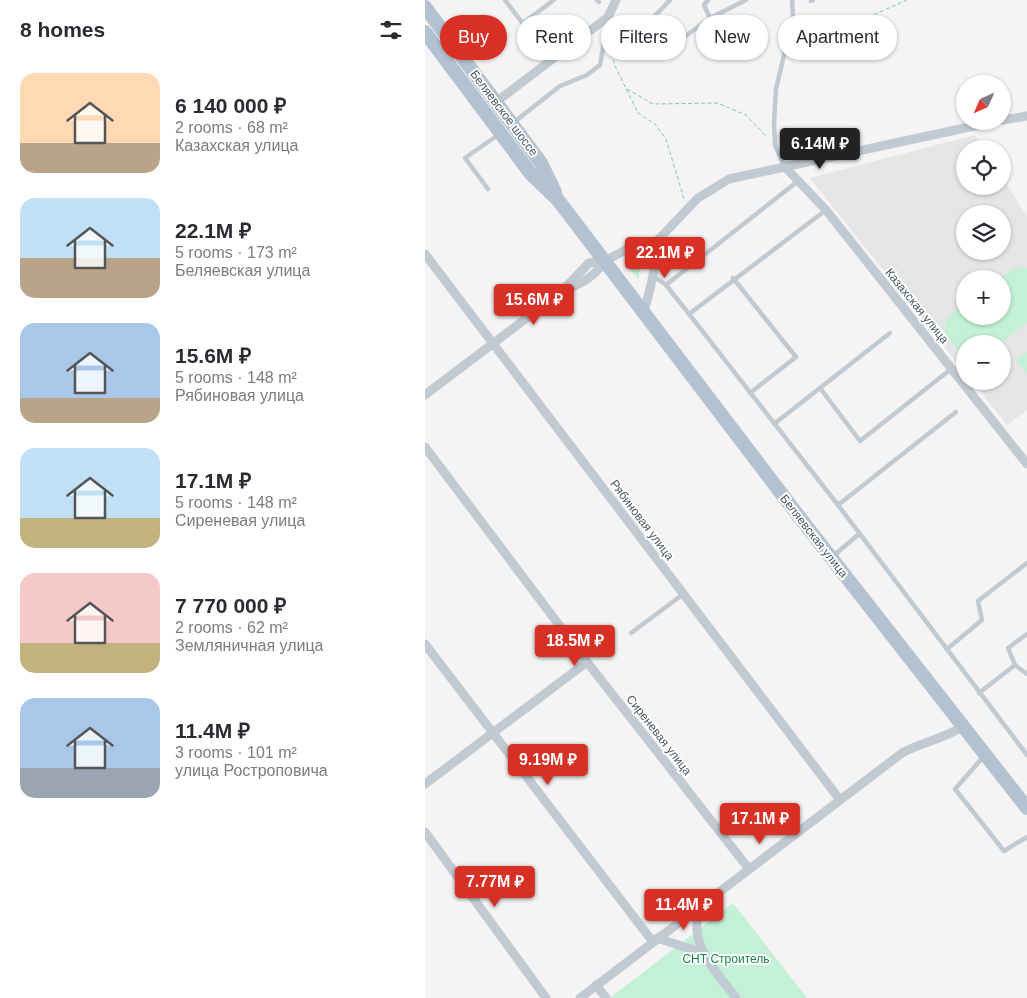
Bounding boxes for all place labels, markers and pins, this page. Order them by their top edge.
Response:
pin: 6.14M ₽ [774,128,866,170]
pin: 22.1M ₽ [619,236,711,279]
pin: 15.6M ₽ [488,284,580,326]
pin: 18.5M ₽ [529,624,621,667]
pin: 9.19M ₽ [502,744,594,786]
pin: 17.1M ₽ [714,802,806,845]
pin: 7.77M ₽ [449,866,541,908]
pin: 11.4M ₽ [638,888,730,931]

